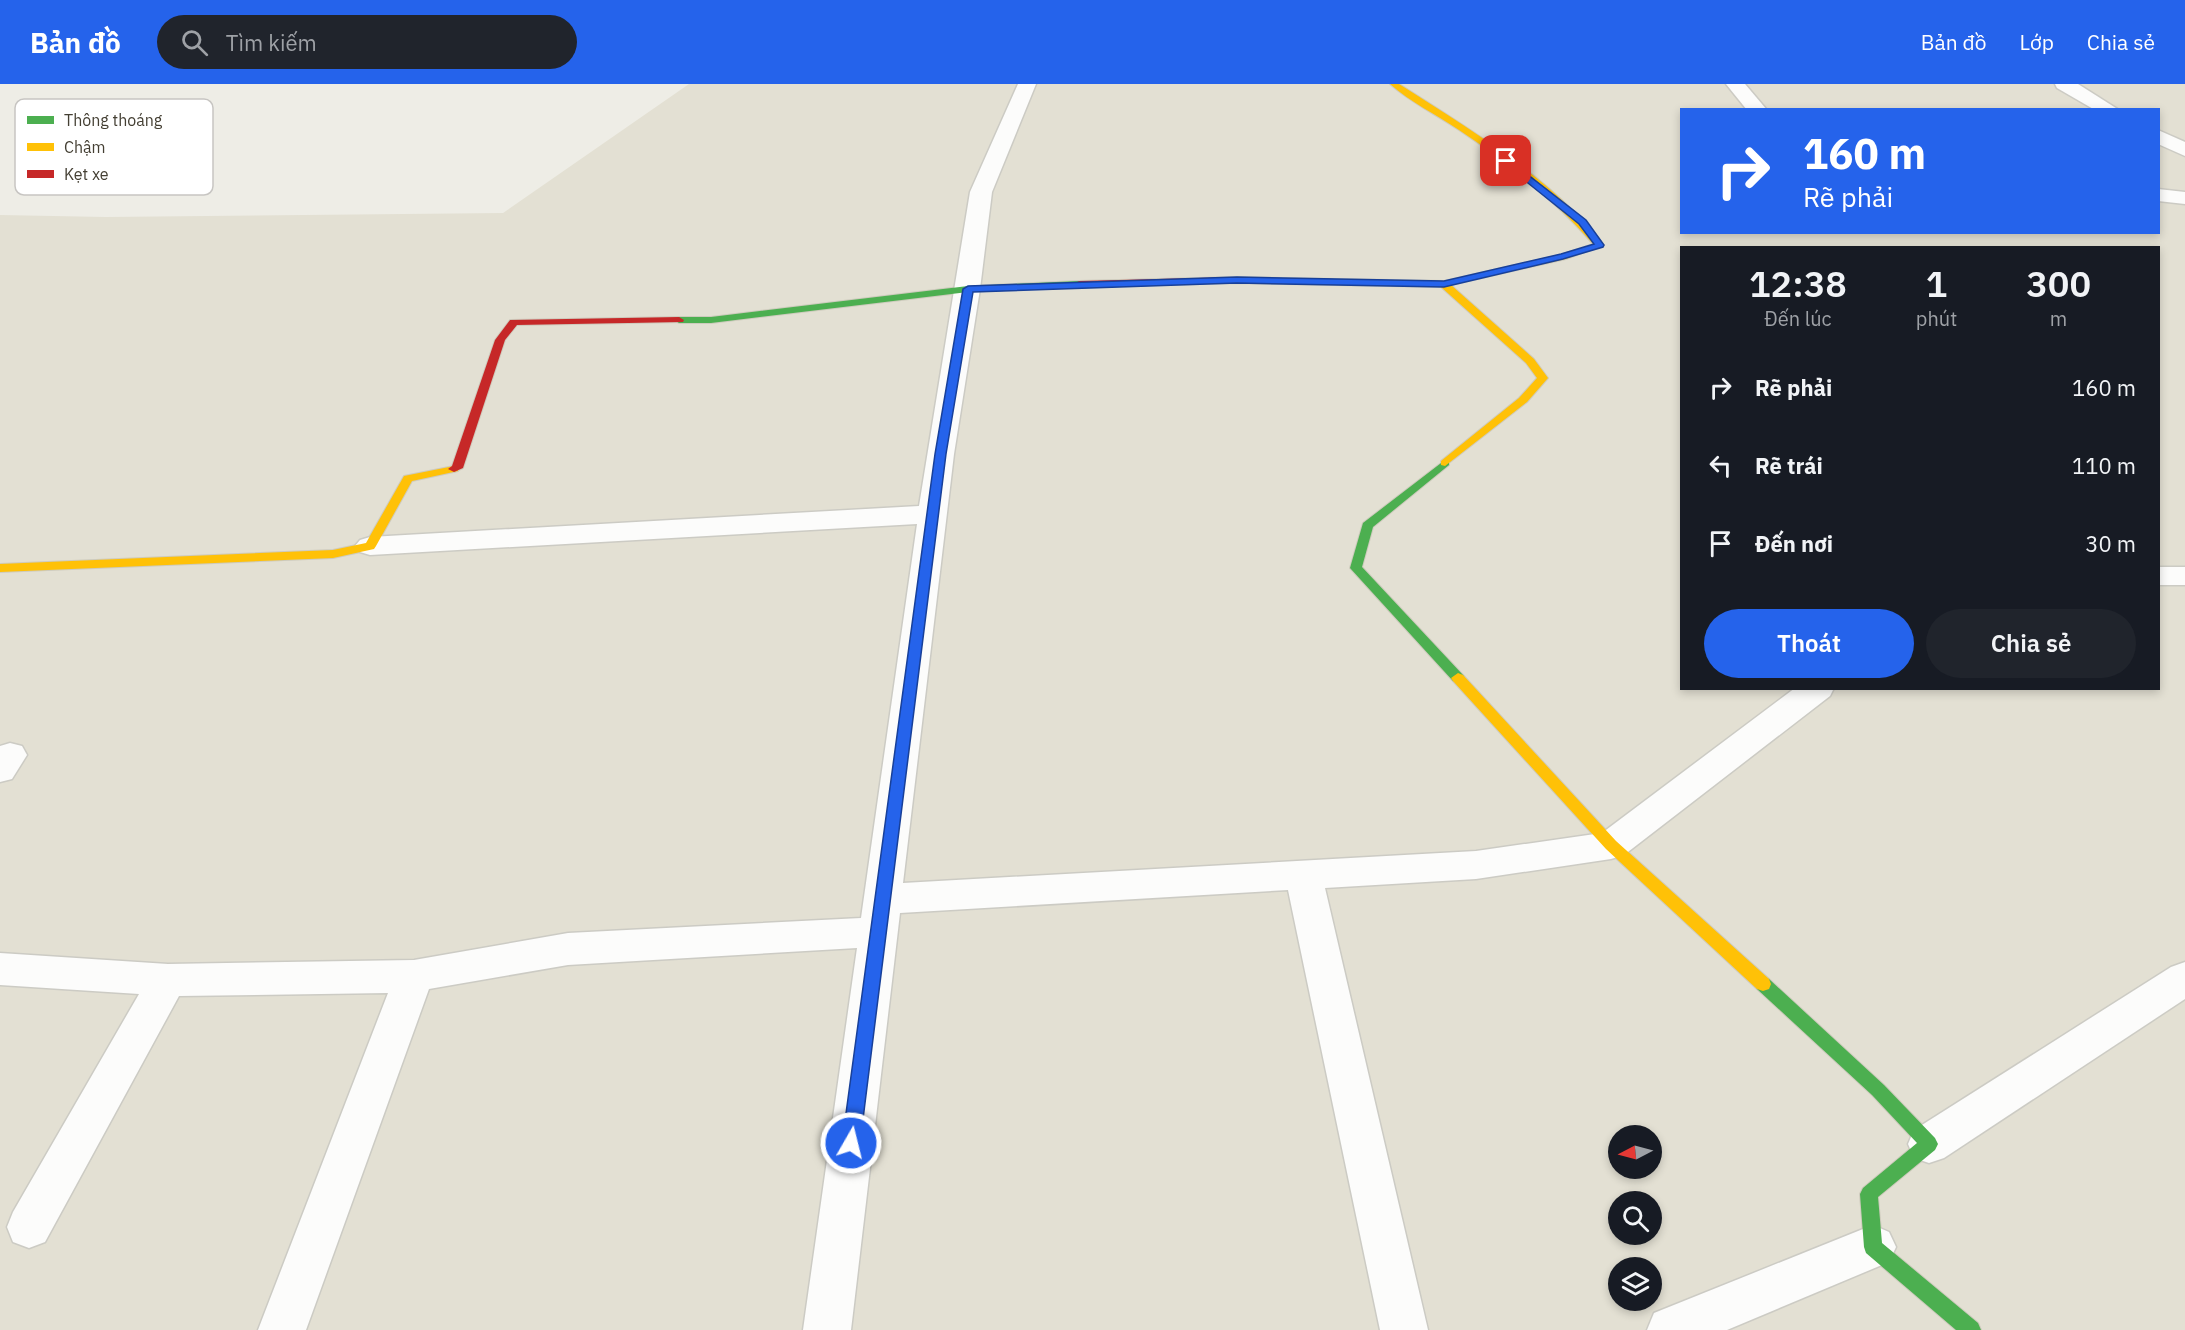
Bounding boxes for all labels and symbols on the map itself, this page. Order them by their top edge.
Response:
legend [15,99,213,195]
text: Thông thoáng [64,110,163,130]
pin [1480,135,1531,186]
text: Chậm [64,137,106,157]
text: Kẹt xe [64,164,109,184]
position arrow [819,1111,883,1175]
north arrow [1608,1125,1662,1179]

